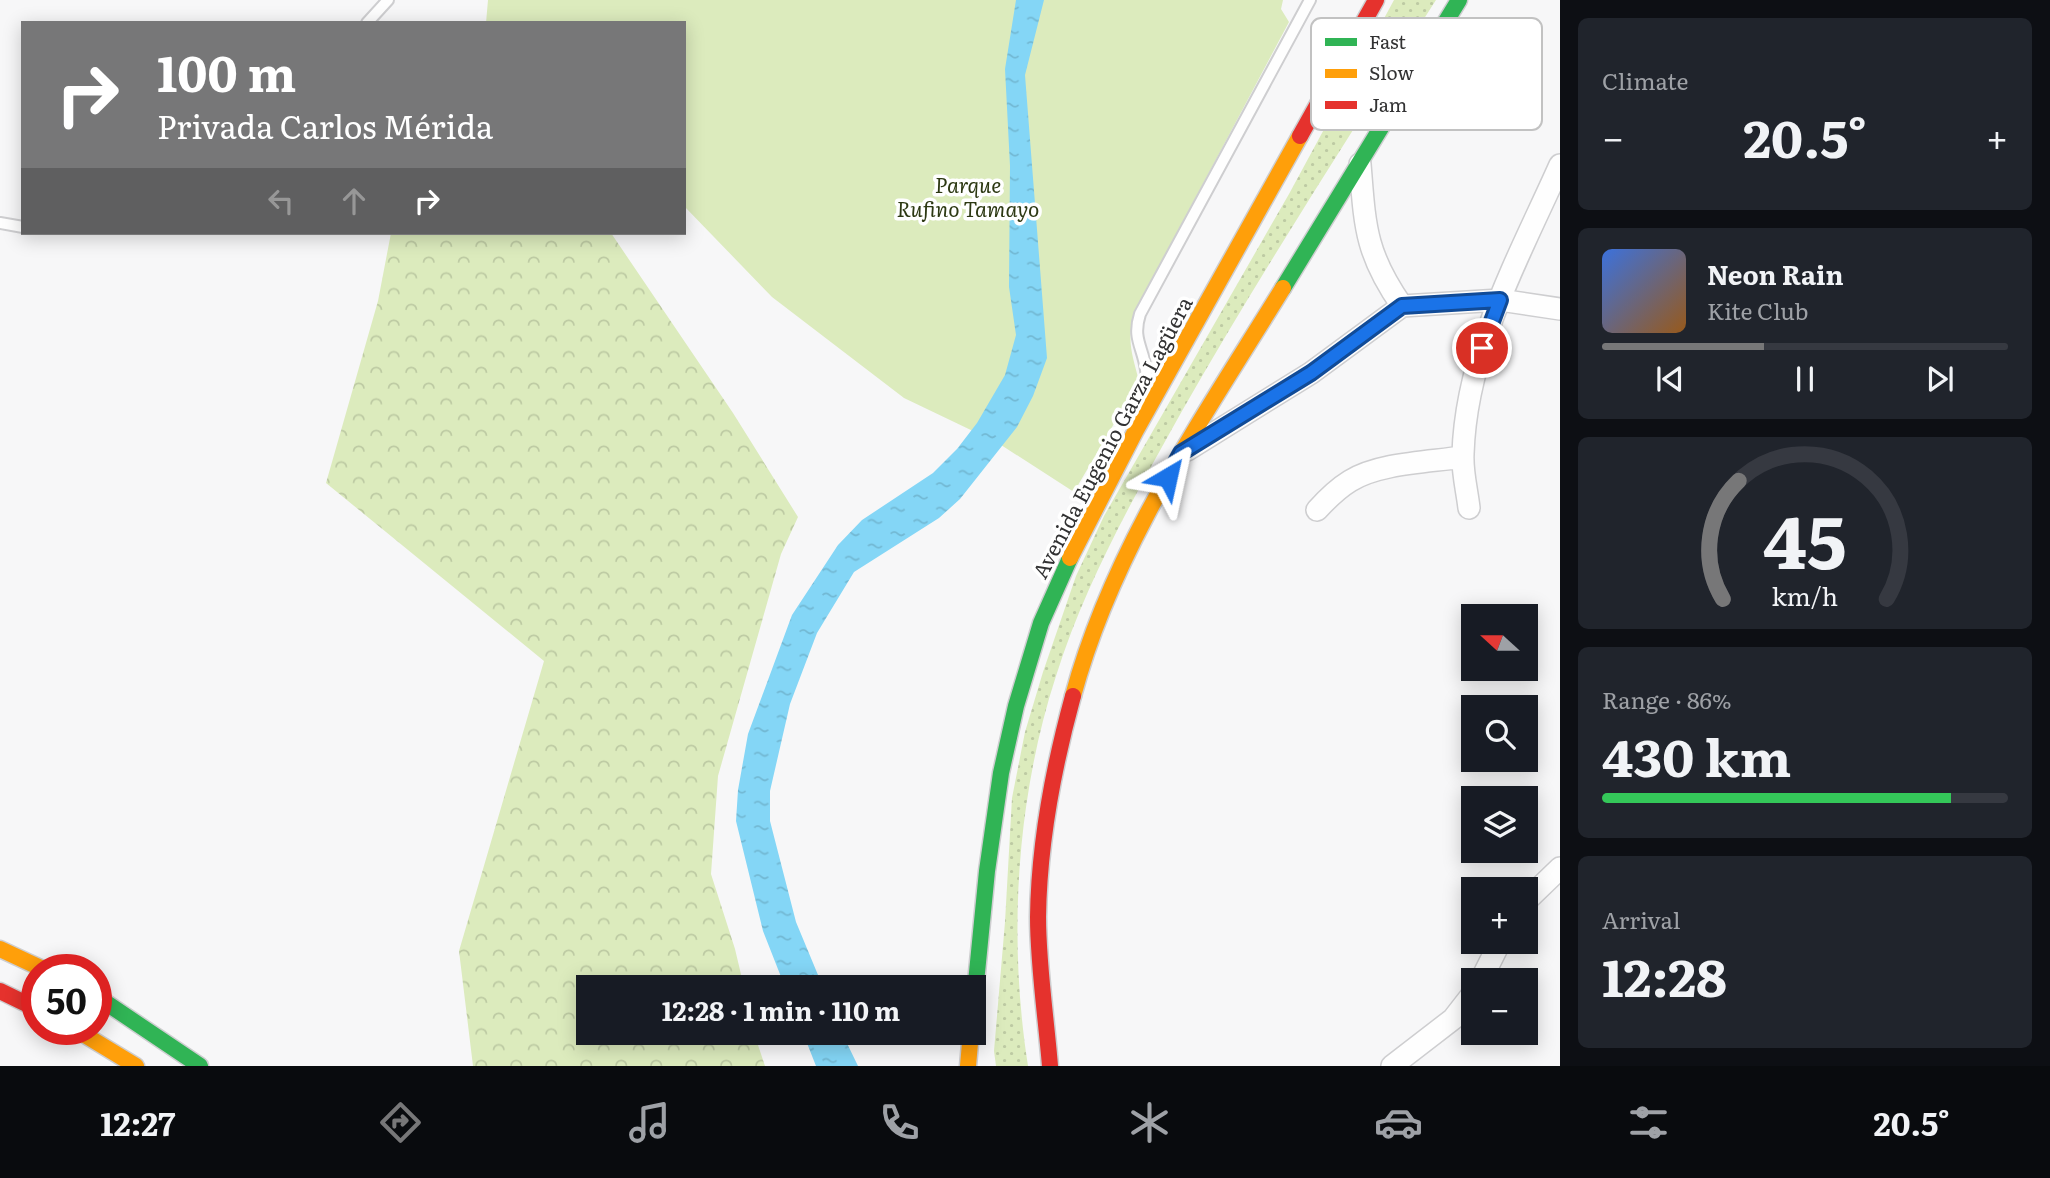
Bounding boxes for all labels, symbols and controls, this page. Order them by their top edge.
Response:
legend [1311,18,1542,130]
text: Fast [1369,27,1406,55]
text: 100 m [157,34,296,107]
icon: right [42,49,133,140]
text: Slow [1369,58,1414,86]
text: Climate [1602,63,1688,97]
text: Jam [1369,90,1407,118]
text: 20.5° [1743,97,1867,174]
text: Privada Carlos Mérida [157,101,493,149]
text: − [1602,107,1624,164]
text: + [1986,107,2008,164]
park label: Parque Rufino Tamayo [897,168,1039,223]
icon: left [262,182,300,220]
icon: ahead [335,182,373,220]
icon: right [408,182,446,220]
text: Neon Rain [1707,254,1844,293]
street label: Avenida Eugenio Garza Lagüera [1023,290,1199,583]
text: Kite Club [1707,293,1808,327]
pin [1452,318,1512,378]
icon: arrive [1463,329,1501,367]
icon: previous [1651,360,1689,398]
icon: pause [1786,360,1824,398]
icon: next [1921,360,1959,398]
position arrow [1131,440,1205,514]
text: 45 [1763,483,1847,591]
text: km/h [1772,577,1838,614]
north arrow [1461,604,1538,681]
map controls [1461,604,1538,1045]
text: Range · 86% [1602,682,1732,716]
button: search [1461,695,1538,772]
text: 430 km [1602,716,1791,793]
button: layers [1461,786,1538,863]
button: + [1461,877,1538,954]
text: Arrival [1602,902,1681,936]
text: 12:28 [1602,936,1727,1013]
speed limit sign: 50 [21,954,112,1045]
button: − [1461,968,1538,1045]
text: 12:28 · 1 min · 110 m [662,990,900,1029]
text: 12:27 [100,1098,175,1146]
icon: directions [376,1098,425,1147]
icon: music [625,1098,674,1147]
icon: phone [875,1098,924,1147]
icon: climate [1125,1098,1174,1147]
icon: car [1374,1098,1423,1147]
icon: filters [1624,1098,1673,1147]
text: 20.5° [1874,1098,1950,1146]

